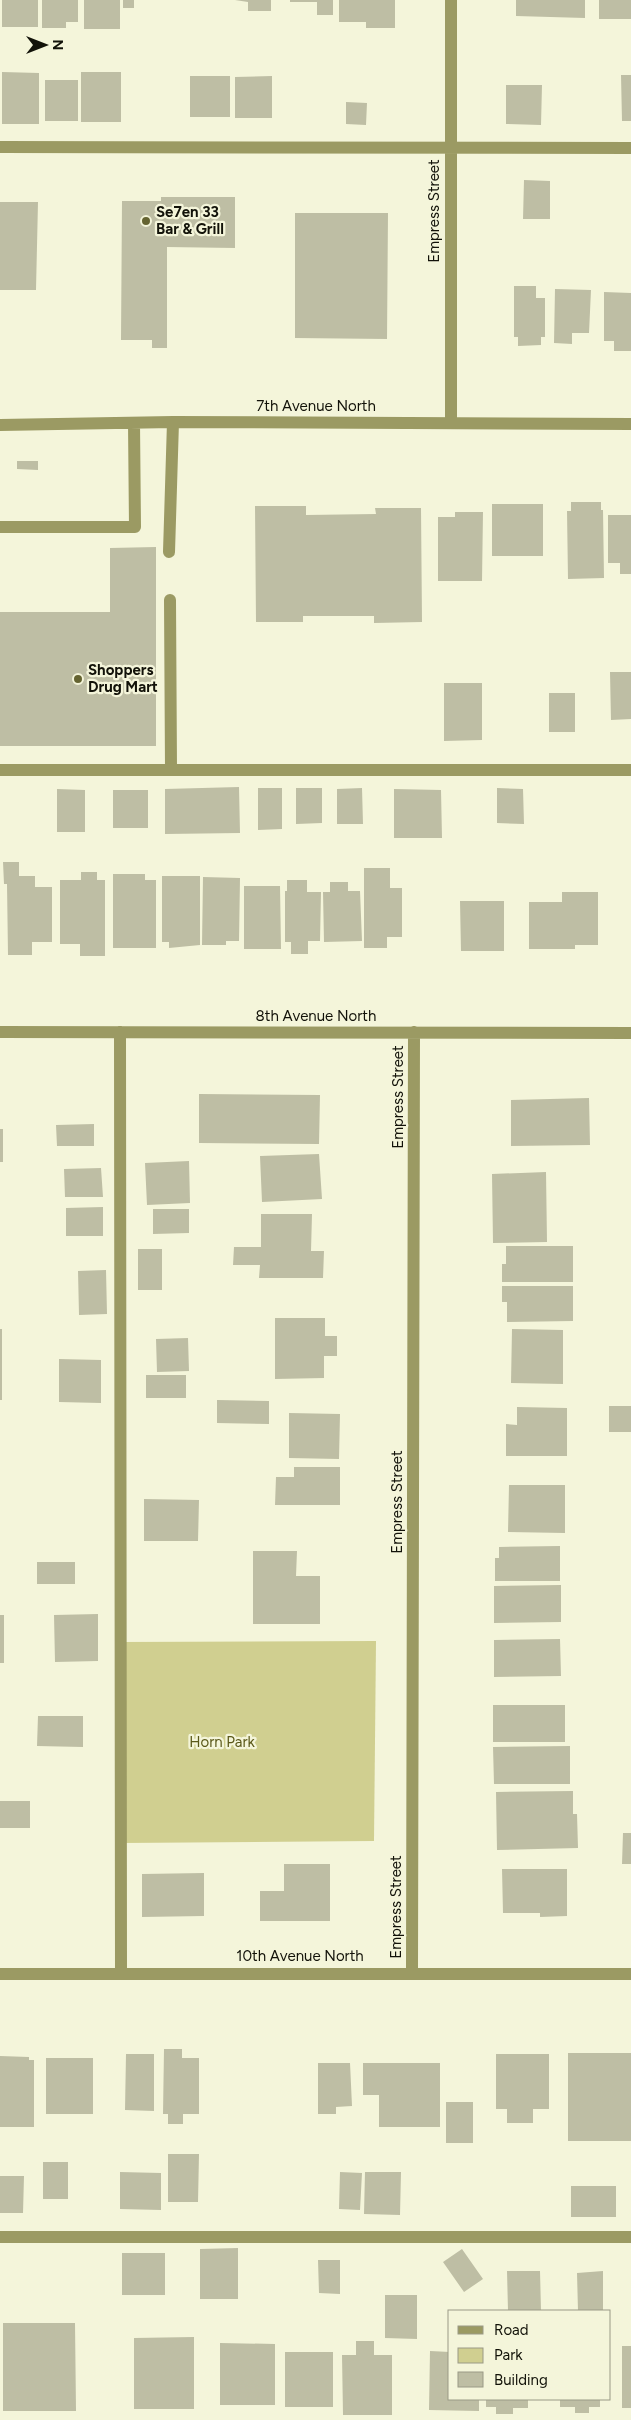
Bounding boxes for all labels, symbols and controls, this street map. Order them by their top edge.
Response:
north arrow [20,20,70,70]
text: N [49,40,66,50]
street label: Empress Street [425,159,443,263]
place label: Se7en 33 Bar & Grill [156,203,224,238]
marker: Se7en 33 Bar & Grill [140,215,152,227]
street label: 7th Avenue North [256,397,376,415]
place label: Shoppers Drug Mart [88,661,158,696]
marker: Shoppers Drug Mart [72,673,84,685]
street label: 8th Avenue North [256,1007,376,1025]
street label: Empress Street [389,1045,407,1149]
street label: Empress Street [388,1450,406,1554]
park label: Horn Park [189,1733,256,1751]
street label: Empress Street [387,1855,405,1959]
street label: 10th Avenue North [236,1947,364,1965]
legend [448,2310,611,2400]
text: Road [494,2321,529,2339]
text: Park [494,2346,523,2364]
text: Building [494,2371,548,2389]

